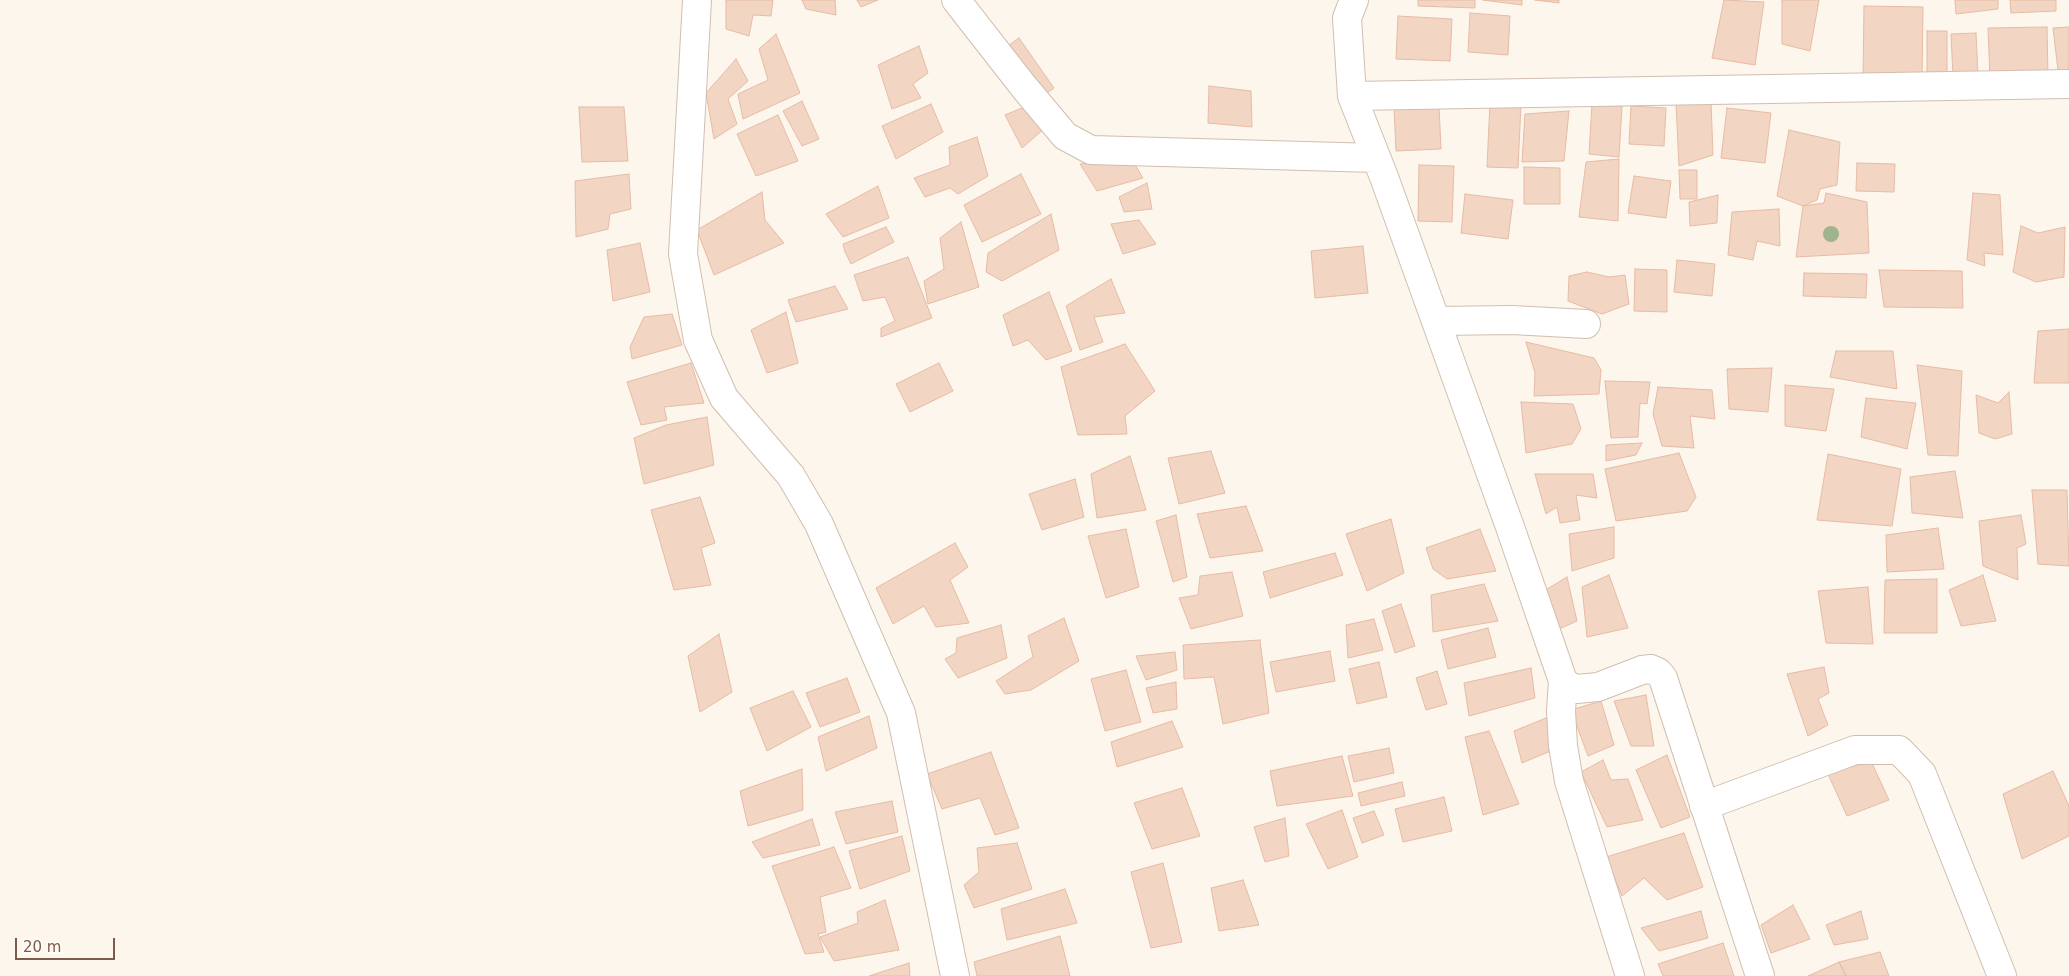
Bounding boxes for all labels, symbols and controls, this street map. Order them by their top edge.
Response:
scale bar [18,928,118,960]
text: 20 m [23,938,61,956]

